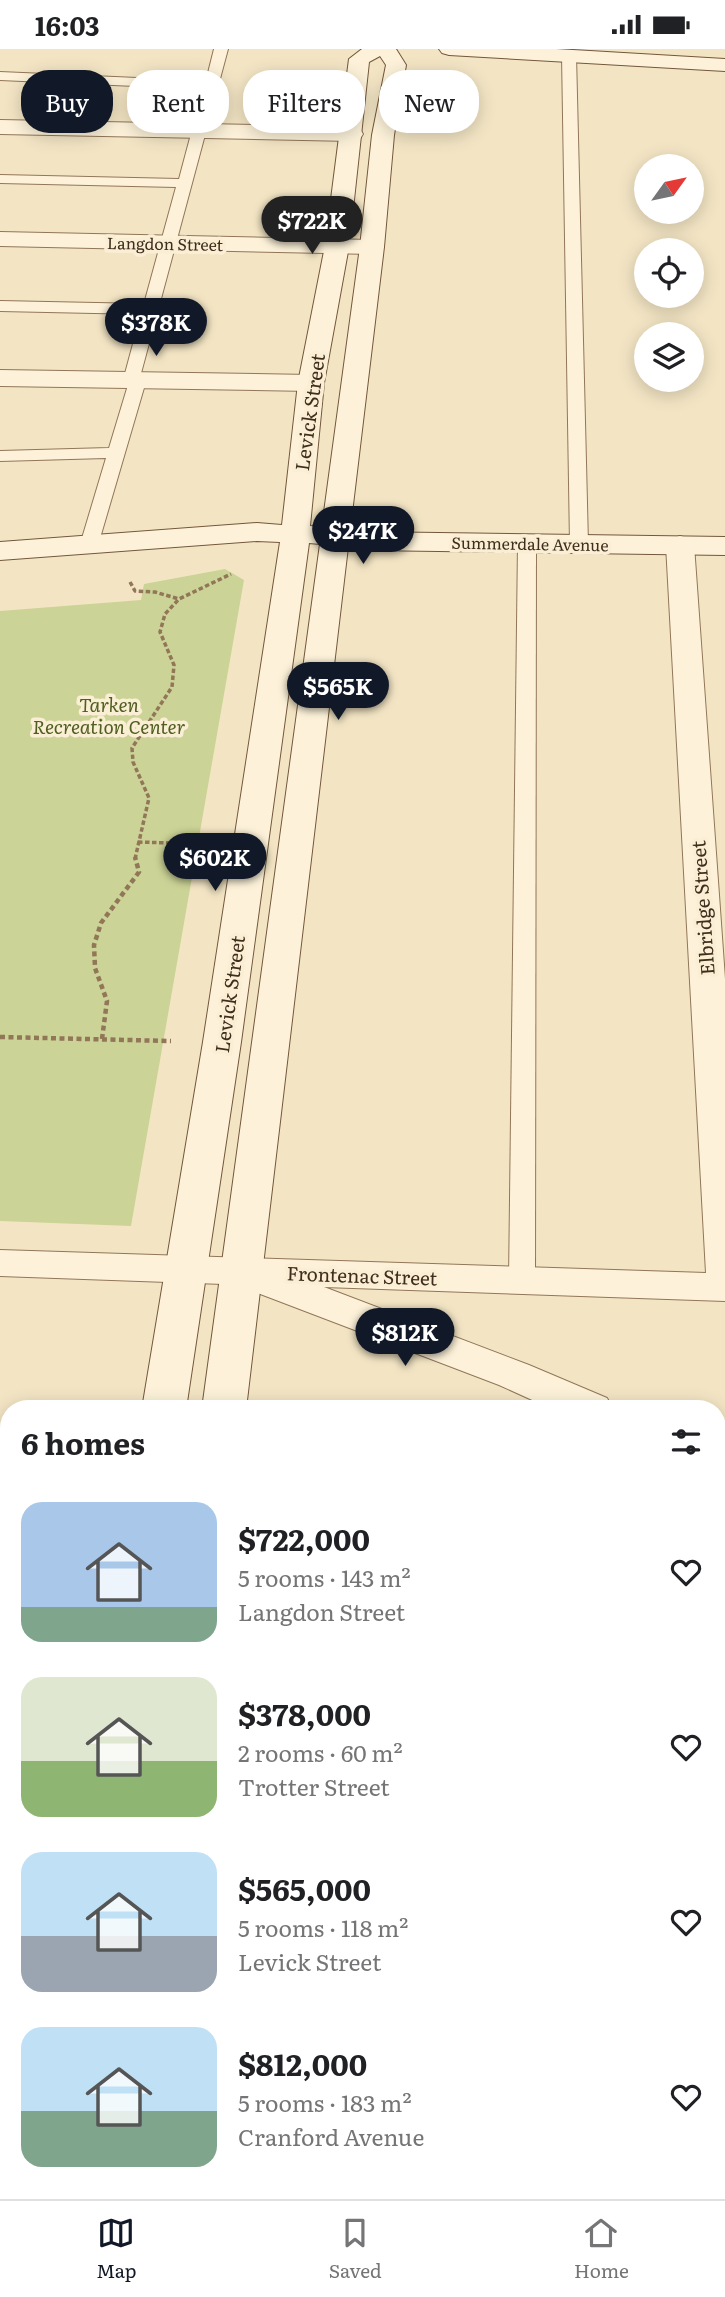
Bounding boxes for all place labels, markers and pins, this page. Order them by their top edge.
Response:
pin: $722K [263,197,361,256]
pin: $378K [107,299,205,358]
pin: $247K [314,507,412,566]
pin: $565K [289,663,387,722]
pin: $602K [166,833,264,893]
pin: $812K [356,1309,454,1368]

